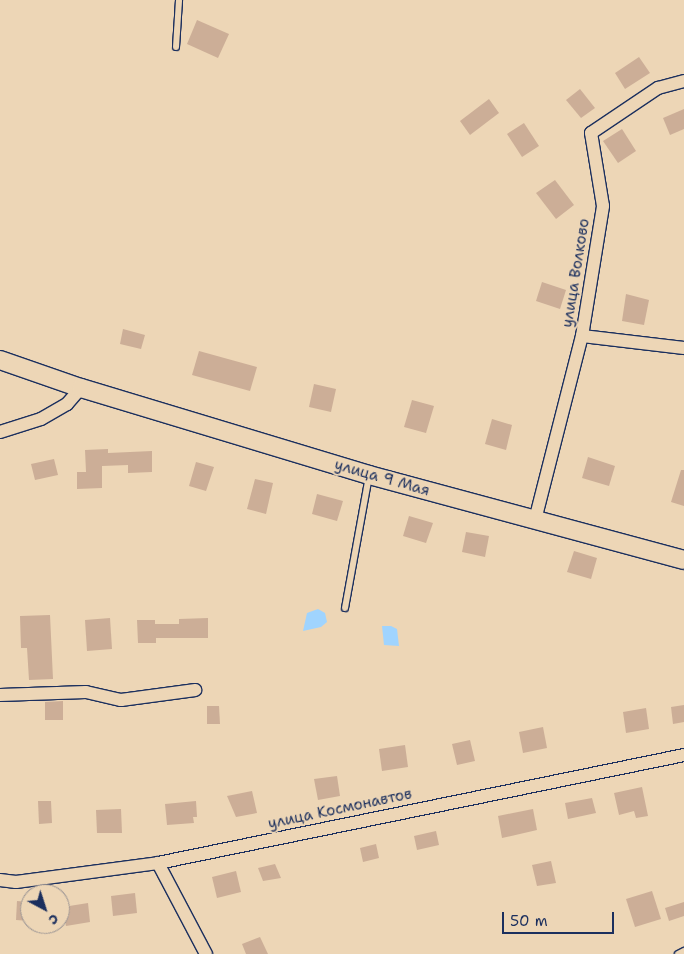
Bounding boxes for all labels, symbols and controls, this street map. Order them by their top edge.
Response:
street label: улица Волково [558,217,594,329]
street label: улица 9 Мая [332,456,432,500]
street label: улица Космонавтов [266,785,414,833]
north arrow [20,884,70,934]
scale bar [504,902,616,934]
text: С [45,910,63,929]
text: 50 m [510,911,548,931]

